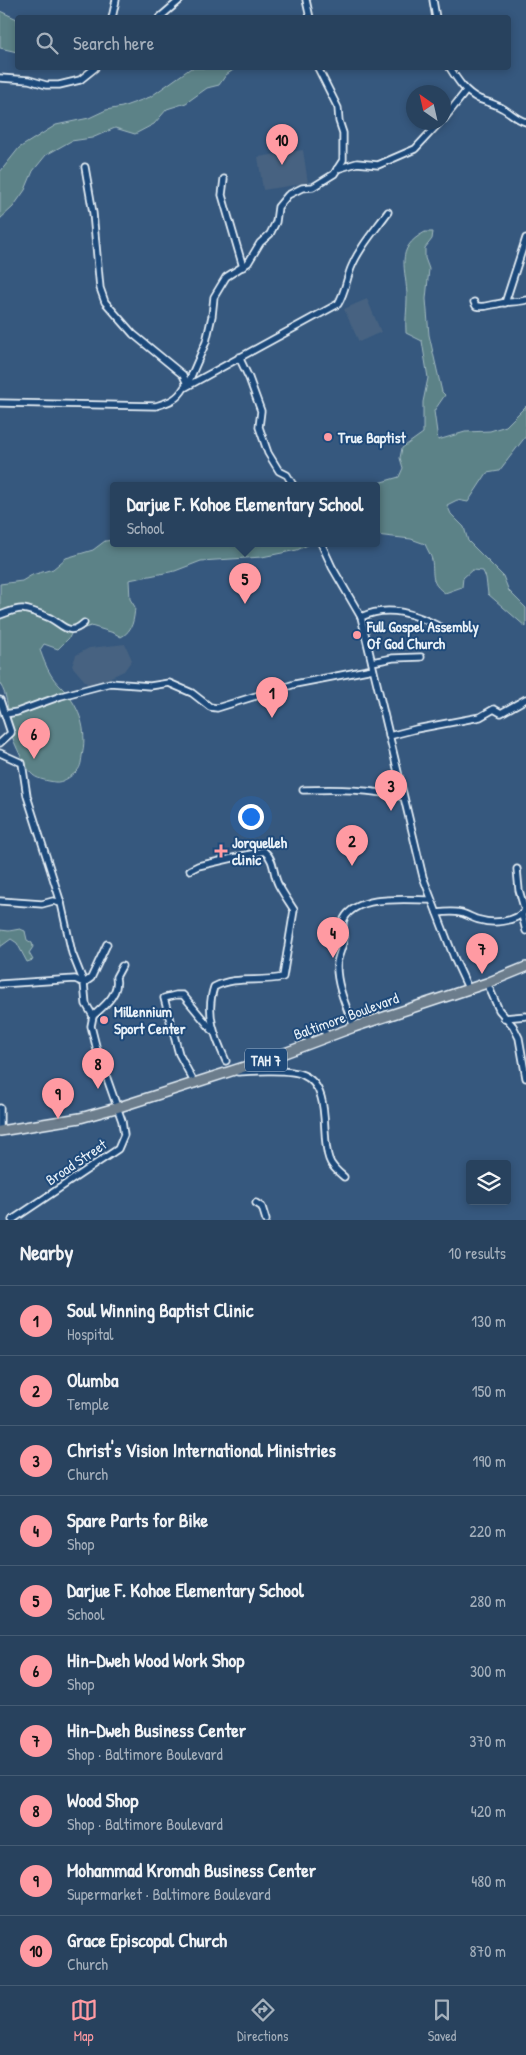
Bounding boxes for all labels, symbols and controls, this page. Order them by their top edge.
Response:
search box [15,15,511,70]
icon: search [33,29,61,57]
text: Search here [73,30,154,56]
north arrow [406,85,451,130]
pin: 10 [266,124,298,165]
place label: True Baptist [337,427,406,449]
marker: True Baptist [322,431,334,443]
popup [110,482,380,547]
text: Darjue F. Kohoe Elementary School [127,491,363,517]
text: School [127,517,164,539]
pin: 5 [229,563,261,604]
place label: Full Gospel Assembly Of God Church [366,616,480,654]
marker: Full Gospel Assembly Of God Church [351,629,363,641]
pin: 1 [256,677,288,718]
pin: 6 [18,718,50,759]
pin: 3 [375,770,407,811]
your location [238,804,264,830]
pin: 2 [336,825,368,866]
place label: Jorquelleh clinic [232,832,288,870]
marker: Jorquelleh clinic [214,844,228,858]
pin: 4 [317,917,349,958]
pin: 7 [466,933,498,974]
street label: Baltimore Boulevard [290,987,402,1045]
place label: Millennium Sport Center [114,1001,186,1040]
marker: Millennium Sport Center [98,1014,110,1026]
pin: 8 [82,1048,114,1089]
road number: TAH 7 [245,1048,287,1072]
pin: 9 [42,1078,74,1119]
street label: Broad Street [41,1133,111,1190]
map controls [466,1160,511,1205]
button: layers [466,1160,511,1205]
text: Nearby [20,1238,73,1267]
text: 10 results [448,1242,506,1264]
text: Soul Winning Baptist Clinic [67,1297,253,1323]
text: 1 [33,1310,39,1332]
text: 130 m [471,1310,506,1332]
text: Hospital [67,1323,114,1345]
text: Olumba [67,1367,118,1393]
text: 2 [32,1380,40,1402]
text: 150 m [472,1380,506,1402]
text: Temple [67,1393,109,1415]
text: Christ's Vision International Ministries [67,1437,336,1463]
text: 3 [32,1450,40,1472]
text: 190 m [473,1450,506,1472]
text: Church [67,1463,108,1485]
text: Spare Parts for Bike [67,1507,208,1533]
text: 4 [33,1520,39,1542]
text: 220 m [469,1520,506,1542]
text: Shop [67,1533,94,1555]
text: Darjue F. Kohoe Elementary School [67,1577,304,1603]
text: 5 [33,1590,39,1612]
text: 280 m [470,1590,506,1612]
text: School [67,1603,104,1625]
text: Hin-Dweh Wood Work Shop [67,1647,244,1673]
text: 6 [33,1660,39,1682]
text: 300 m [470,1660,506,1682]
text: Shop [67,1673,94,1695]
text: Hin-Dweh Business Center [67,1717,246,1743]
text: 7 [32,1730,40,1752]
text: 370 m [469,1730,506,1752]
text: Shop · Baltimore Boulevard [67,1743,223,1765]
text: Wood Shop [67,1787,138,1813]
text: 8 [33,1800,39,1822]
text: 420 m [471,1800,506,1822]
text: Shop · Baltimore Boulevard [67,1813,223,1835]
text: Mohammad Kromah Business Center [67,1857,316,1883]
text: 9 [33,1870,39,1892]
text: 480 m [471,1870,506,1892]
text: Supermarket · Baltimore Boulevard [67,1883,270,1905]
text: Grace Episcopal Church [67,1927,227,1953]
text: 10 [30,1940,42,1962]
text: 870 m [469,1940,506,1962]
text: Church [67,1953,108,1975]
tab: Map [70,1996,98,2045]
tab: Directions [237,1996,288,2045]
tab: Saved [428,1996,456,2045]

